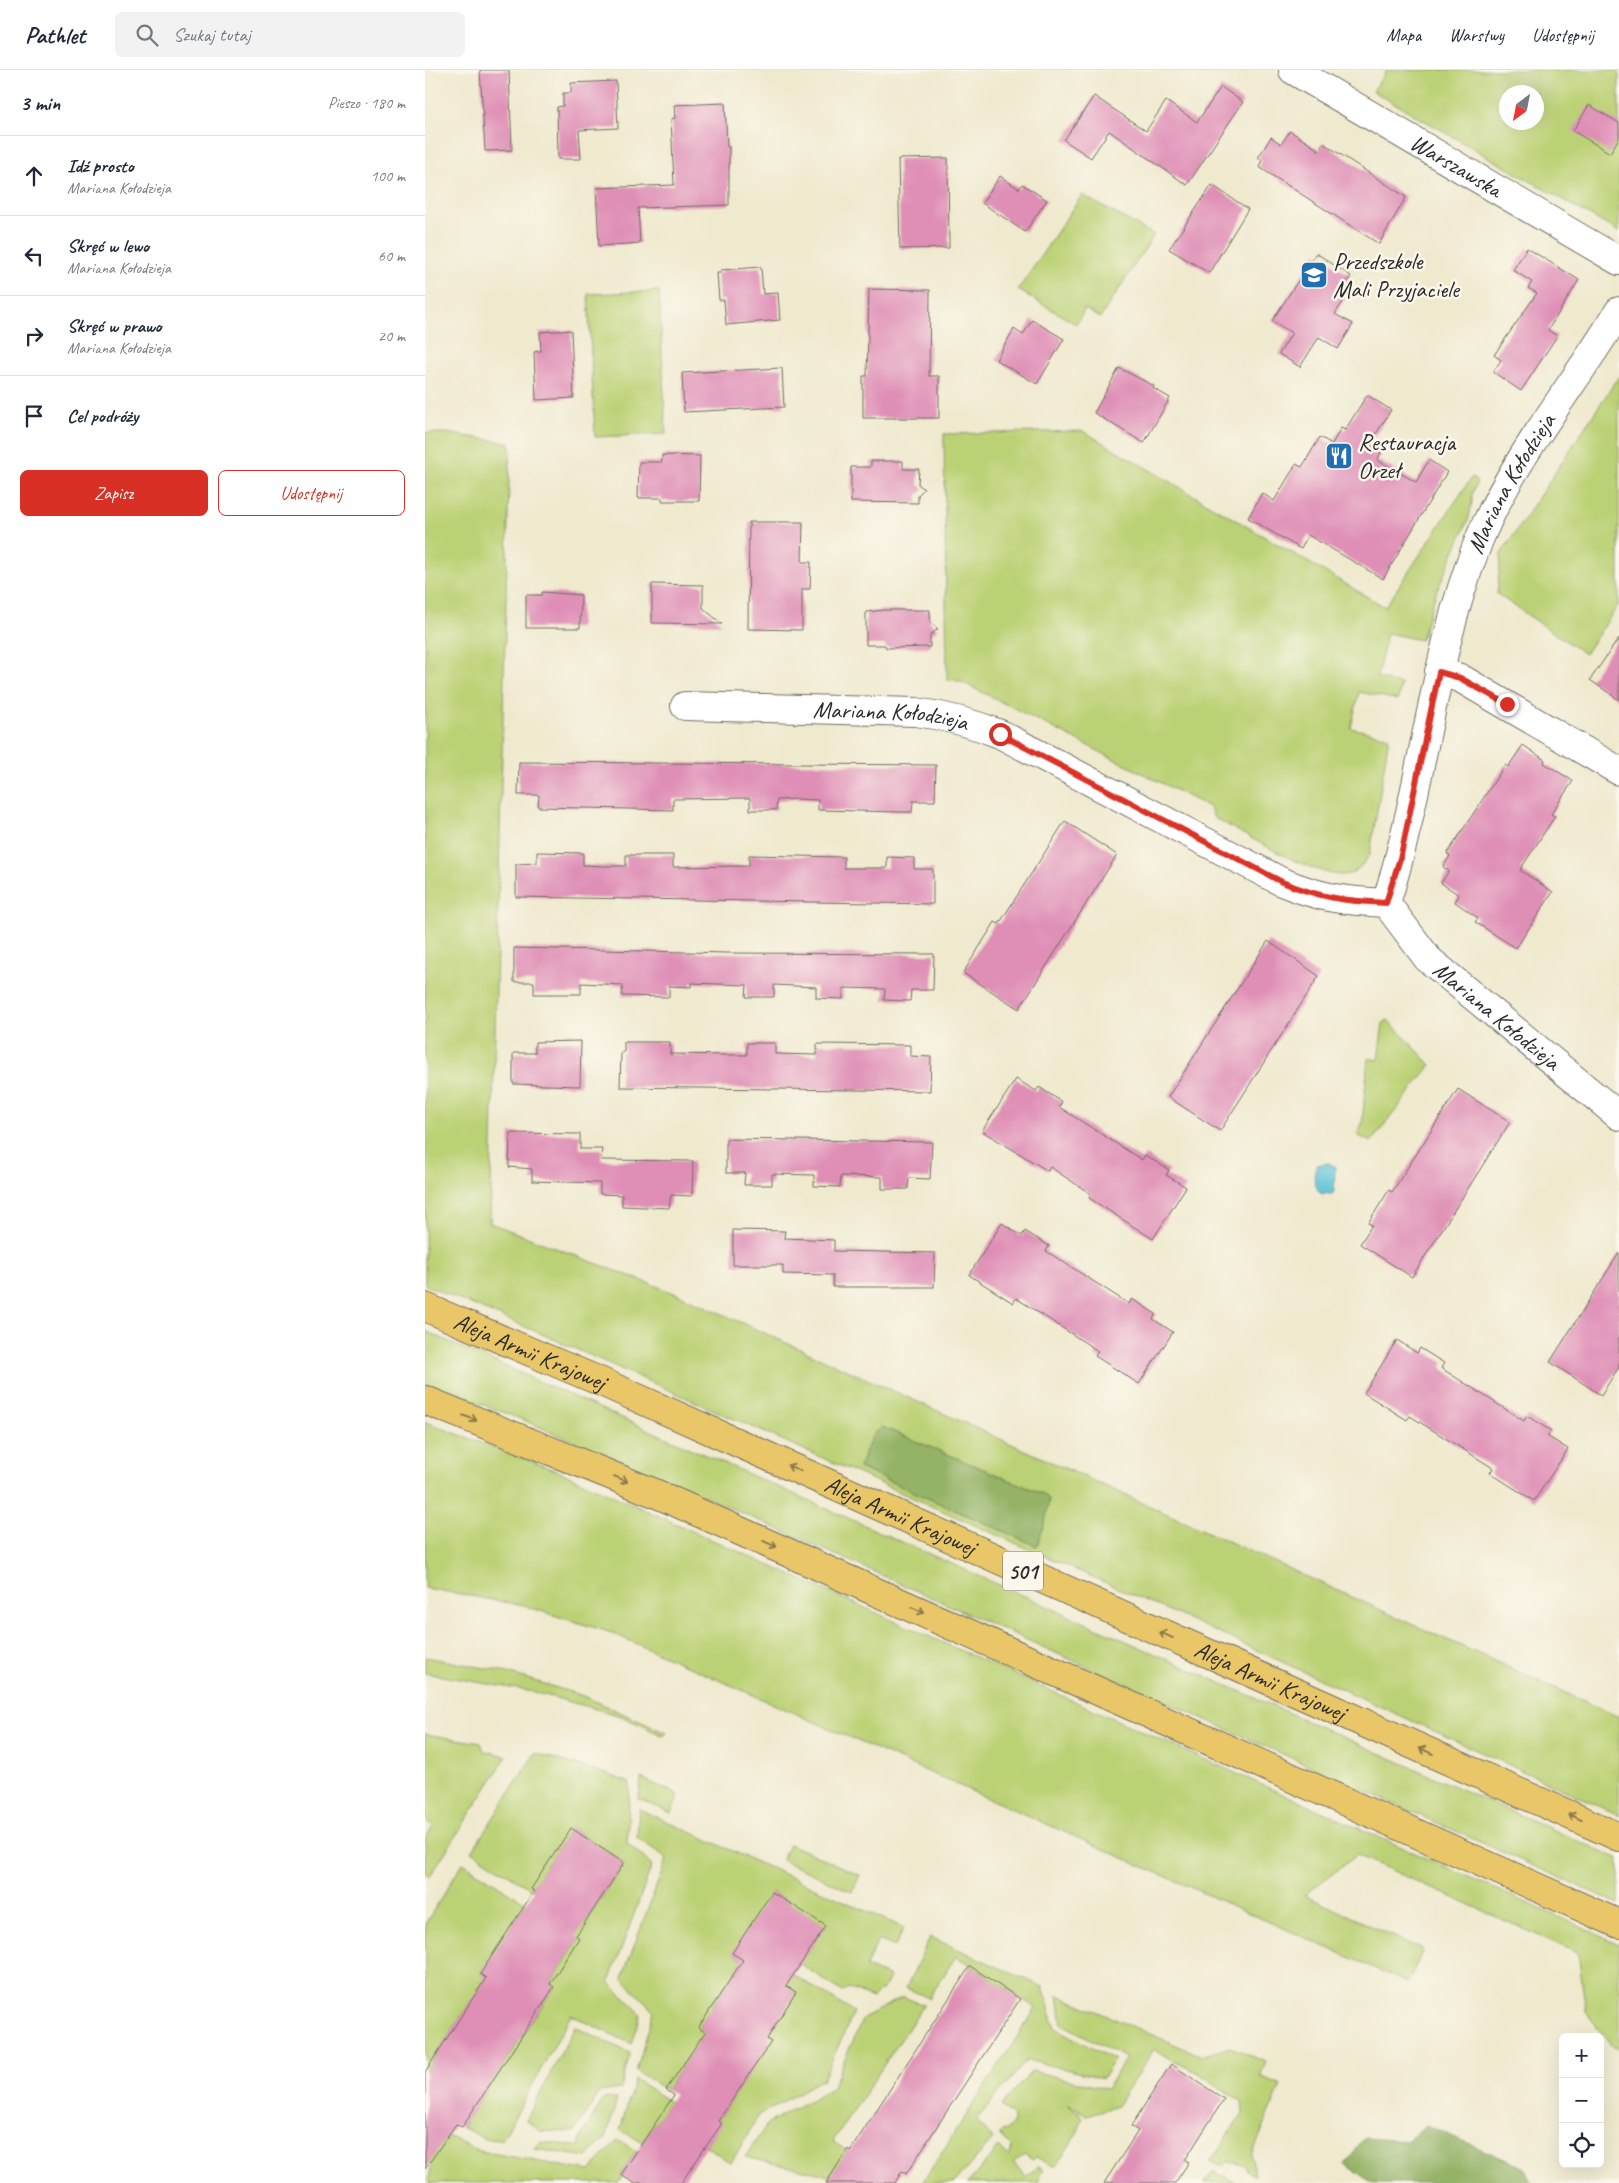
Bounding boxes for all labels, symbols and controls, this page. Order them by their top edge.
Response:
search box [115,12,465,57]
text: Pathlet [25,20,85,50]
icon: search [133,21,161,49]
text: Szukaj tutaj [173,23,251,47]
text: Mapa [1386,24,1421,46]
text: Warstwy [1449,24,1504,46]
text: Udostępnij [1532,24,1594,46]
north arrow [1499,85,1544,130]
text: 3 min [20,90,60,116]
text: Pieszo · 180 m [328,93,405,113]
street label: Warszawska [1405,127,1509,205]
text: Idź prosto [67,154,134,178]
icon: ahead [20,162,48,190]
text: 100 m [371,166,405,186]
text: Mariana Kołodzieja [67,178,171,198]
text: Skręć w lewo [67,234,149,258]
icon: left [20,242,48,270]
text: 60 m [378,246,405,266]
place label: Przedszkole Mali Przyjaciele [1333,246,1461,304]
text: Mariana Kołodzieja [67,258,171,278]
school or university icon: Przedszkole Mali Przyjaciele [1299,260,1329,290]
text: Skręć w prawo [67,314,162,338]
icon: right [20,322,48,350]
text: 20 m [378,326,405,346]
text: Mariana Kołodzieja [67,338,171,358]
icon: arrive [20,402,48,430]
text: Cel podróży [67,404,138,428]
street label: Mariana Kołodzieja [1460,406,1563,558]
place label: Restauracja Orzeł [1358,427,1457,485]
restaurant icon: Restauracja Orzeł [1324,441,1354,471]
button: Zapisz [20,470,208,516]
button: Udostępnij [218,470,405,516]
route end [1496,693,1519,716]
street label: Mariana Kołodzieja [813,694,973,738]
route start [989,723,1012,746]
street label: Mariana Kołodzieja [1427,954,1568,1078]
street label: Aleja Armii Krajowej [450,1306,613,1398]
one-way arrow [462,1414,478,1423]
one-way arrow [787,1463,802,1473]
street label: Aleja Armii Krajowej [820,1469,983,1564]
one-way arrow [613,1474,628,1484]
one-way arrow [762,1539,777,1549]
road number: 501 [1003,1552,1043,1590]
one-way arrow [910,1605,925,1615]
one-way arrow [1159,1629,1174,1639]
street label: Aleja Armii Krajowej [1190,1634,1353,1729]
one-way arrow [1419,1746,1434,1755]
one-way arrow [1568,1812,1583,1822]
map controls [1559,2033,1604,2168]
button: + [1559,2033,1604,2078]
button: − [1559,2078,1604,2123]
button: locate [1559,2123,1604,2168]

